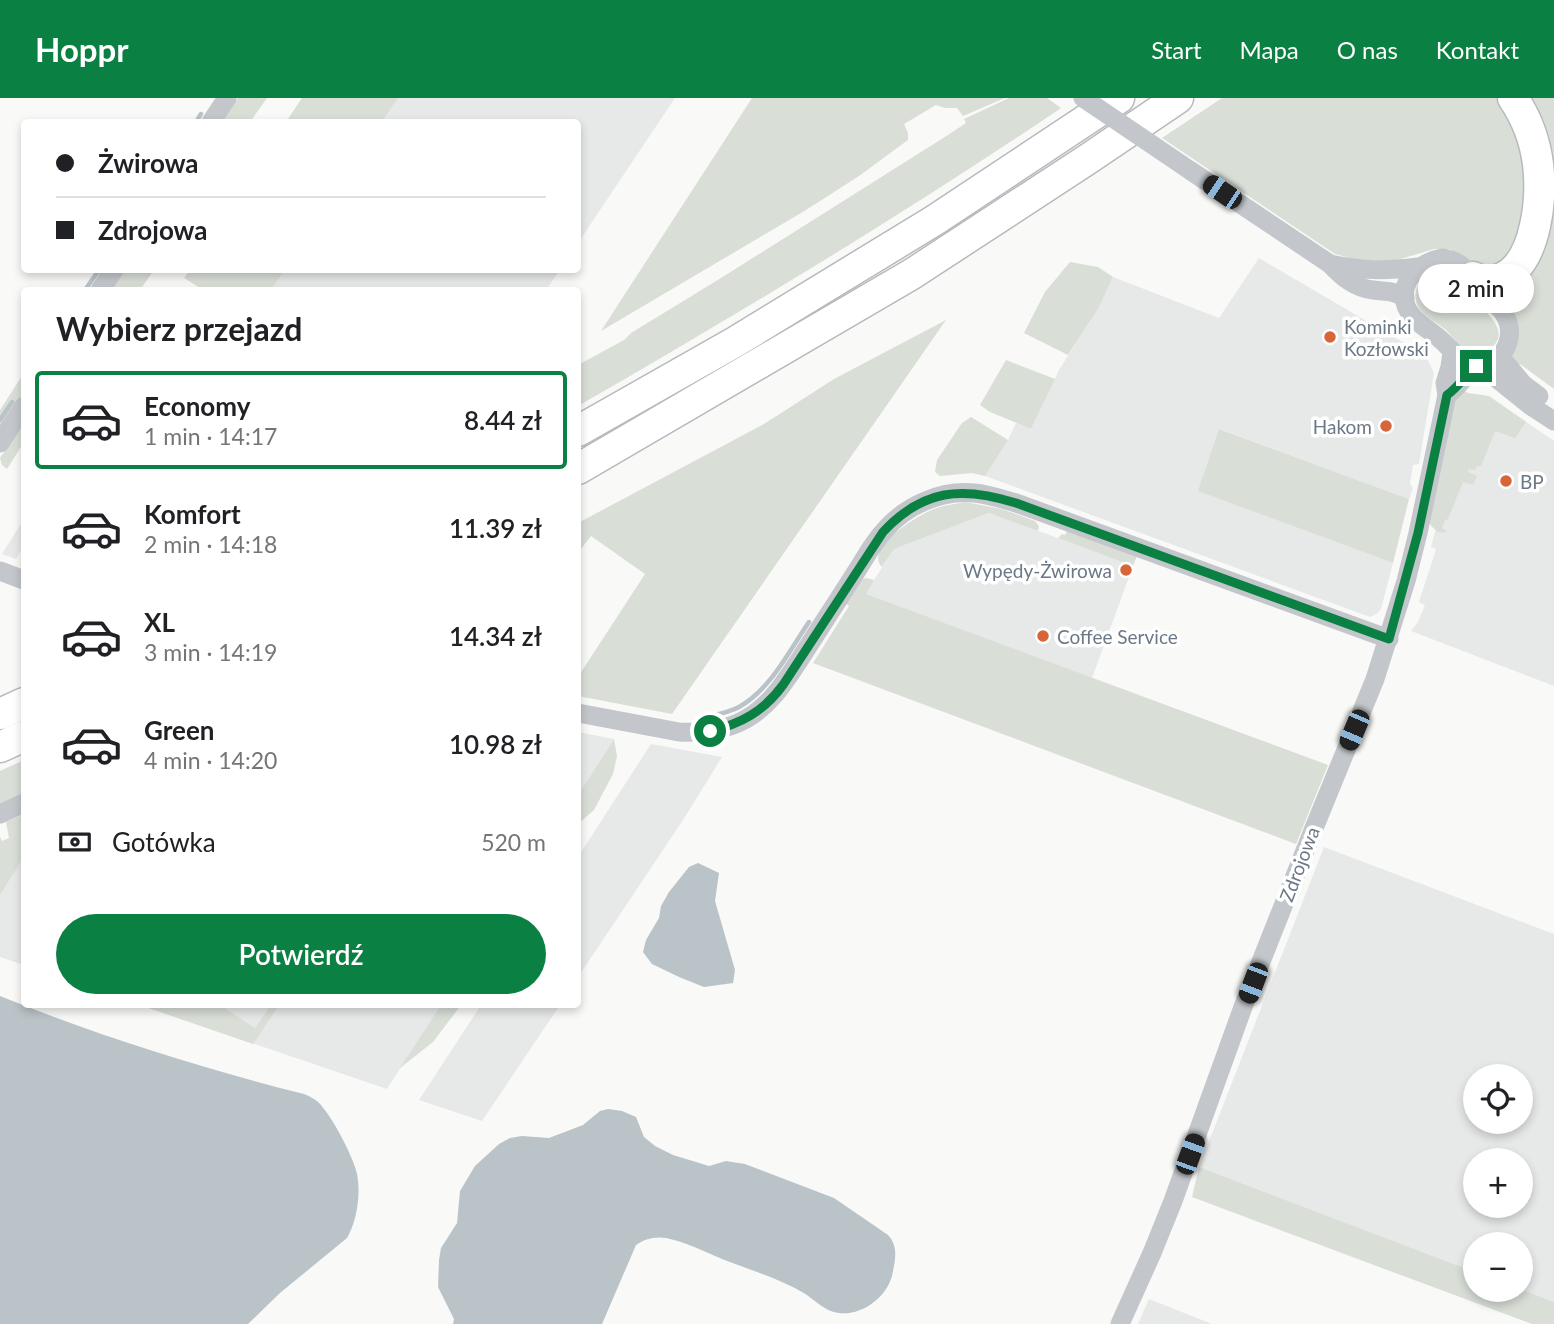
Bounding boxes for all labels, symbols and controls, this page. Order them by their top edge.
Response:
text: Hoppr [35,29,129,69]
text: Start [1151,35,1202,64]
text: Mapa [1240,35,1299,64]
text: O nas [1337,35,1398,64]
text: Kontakt [1436,35,1519,64]
text: Żwirowa [98,147,199,179]
car [1199,172,1246,212]
text: Zdrojowa [98,214,208,246]
callout: 2 min [1418,264,1534,314]
text: 2 min [1448,274,1504,302]
text: Wybierz przejazd [56,309,302,348]
place label: Kominki Kozłowski [1344,315,1429,360]
marker: Kominki Kozłowski [1322,329,1338,345]
route end [1460,350,1492,382]
icon: car [60,389,123,452]
text: Economy [144,390,250,422]
text: 8.44 zł [464,404,542,436]
place label: Hakom [1313,415,1372,438]
marker: Hakom [1378,418,1394,434]
text: 1 min · 14:17 [144,422,277,450]
place label: BP [1520,470,1544,493]
marker: BP [1498,473,1514,489]
icon: car [60,497,123,560]
text: Komfort [144,498,241,530]
text: 11.39 zł [449,512,542,544]
text: 2 min · 14:18 [144,530,277,558]
place label: Wypędy-Żwirowa [963,559,1112,582]
marker: Wypędy-Żwirowa [1118,562,1134,578]
icon: car [60,605,123,668]
text: XL [144,606,175,638]
text: 14.34 zł [449,620,542,652]
place label: Coffee Service [1057,625,1178,648]
marker: Coffee Service [1035,628,1051,644]
text: 3 min · 14:19 [144,638,277,666]
car [1337,707,1372,753]
icon: car [60,713,123,776]
text: Green [144,714,214,746]
route start [694,715,726,747]
text: 10.98 zł [449,728,542,760]
text: 4 min · 14:20 [144,746,277,774]
icon: cash [56,823,94,861]
street label: Zdrojowa [1274,823,1324,905]
text: Gotówka [112,826,216,858]
text: 520 m [481,828,546,856]
button: Potwierdź [56,914,546,994]
car [1236,960,1271,1006]
map controls [1463,1064,1533,1302]
button: locate [1463,1064,1533,1134]
car [1173,1131,1208,1177]
button: + [1463,1148,1533,1218]
button: − [1463,1232,1533,1302]

